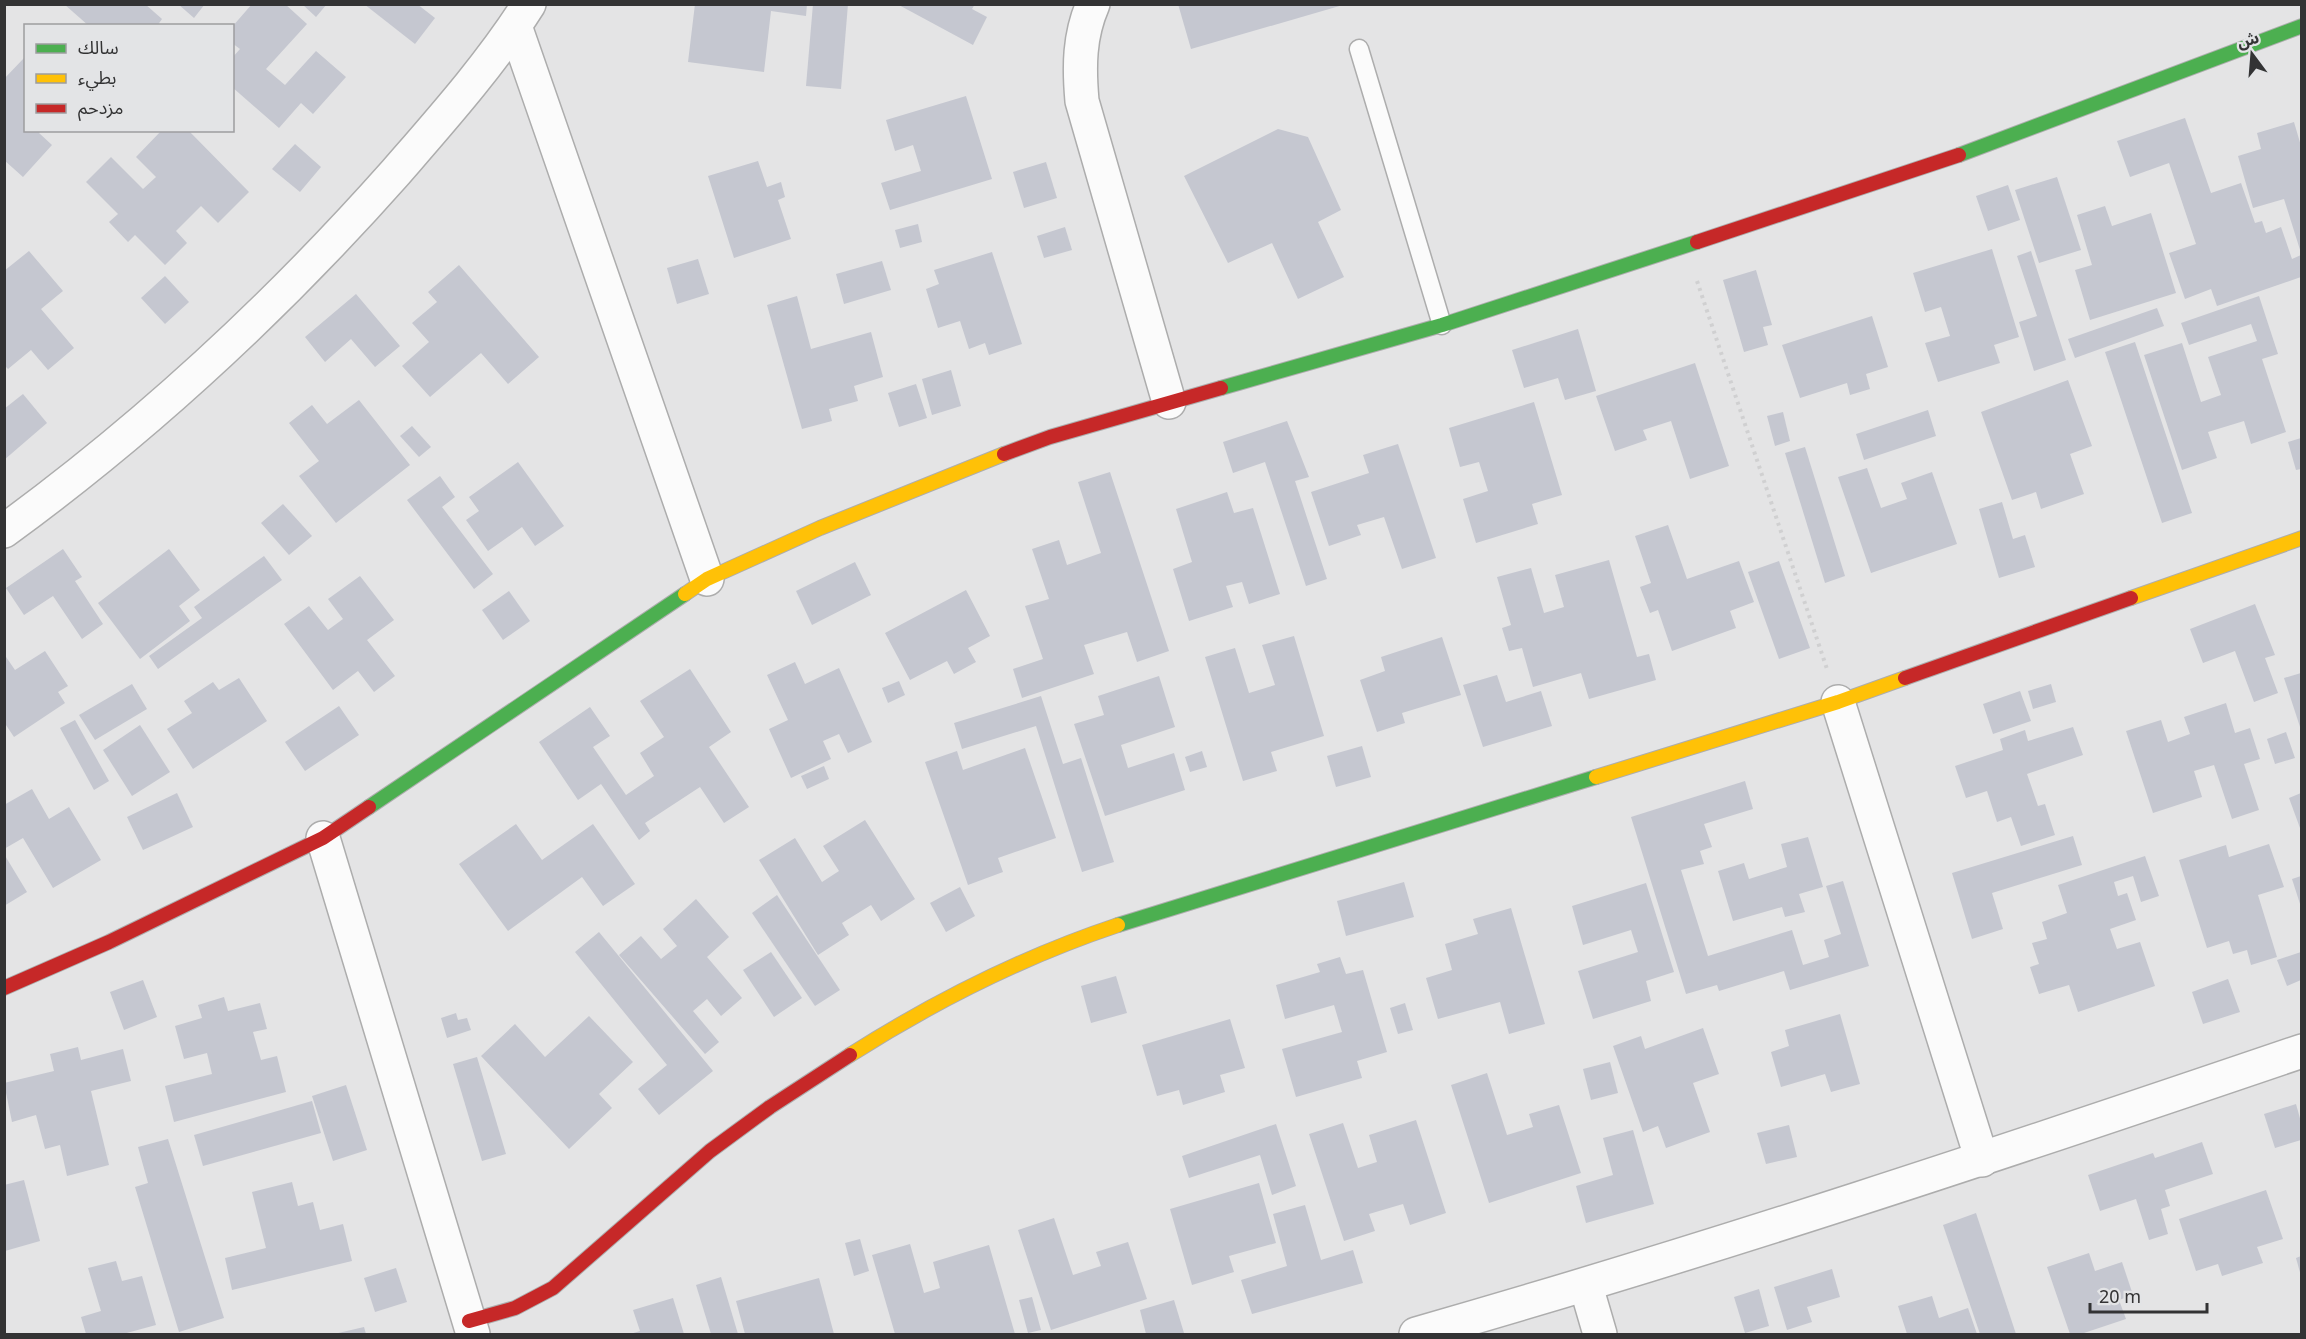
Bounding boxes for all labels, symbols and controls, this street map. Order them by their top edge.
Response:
legend [24,24,234,132]
north arrow [2222,24,2282,84]
text: ش [2234,26,2262,53]
text: سالك [78,35,119,59]
text: بطيء [78,65,116,91]
text: مزدحم [78,95,123,121]
scale bar [2090,1276,2207,1314]
text: 20 m [2099,1284,2141,1308]

